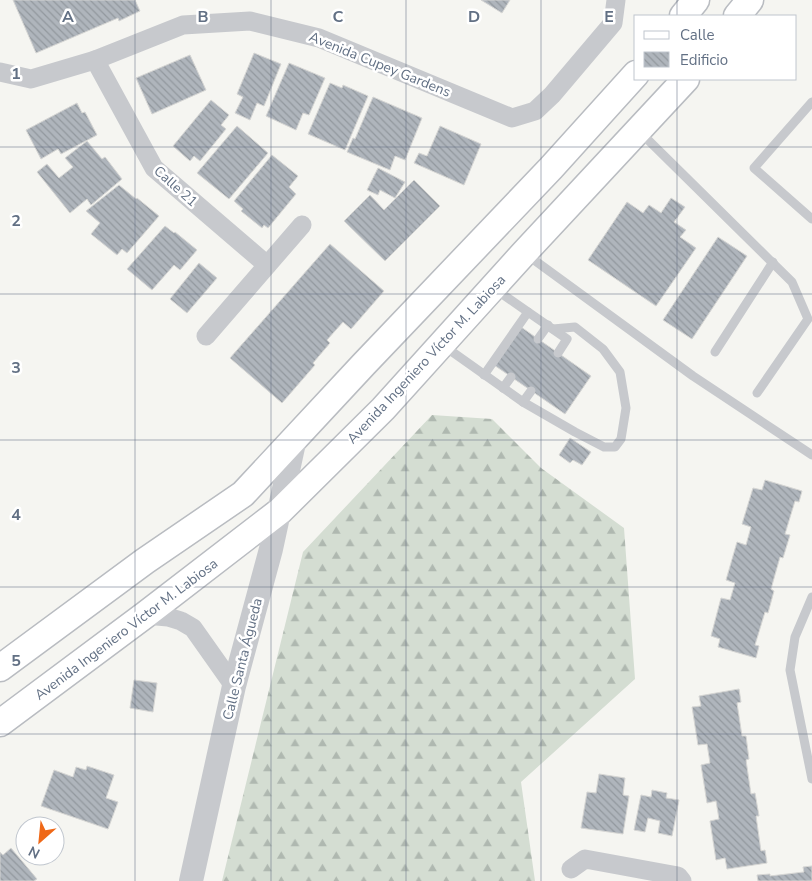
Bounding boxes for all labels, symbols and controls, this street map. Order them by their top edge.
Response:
text: A [62,6,74,28]
text: B [197,6,209,28]
text: C [333,6,344,28]
text: D [468,6,480,28]
text: E [604,6,614,28]
legend [634,15,797,80]
text: Calle [680,25,715,45]
street label: Avenida Cupey Gardens [306,27,454,102]
text: Edificio [680,50,728,70]
text: 1 [11,63,21,85]
street label: Calle 21 [150,162,202,211]
text: 2 [11,210,21,232]
street label: Avenida Ingeniero Víctor M. Labiosa [343,271,510,448]
text: 3 [11,357,21,379]
text: 4 [11,504,21,526]
street label: Avenida Ingeniero Víctor M. Labiosa [31,554,222,705]
street label: Calle Santa Águeda [218,596,267,722]
text: 5 [11,650,21,672]
north arrow [15,816,65,866]
text: N [25,841,43,863]

